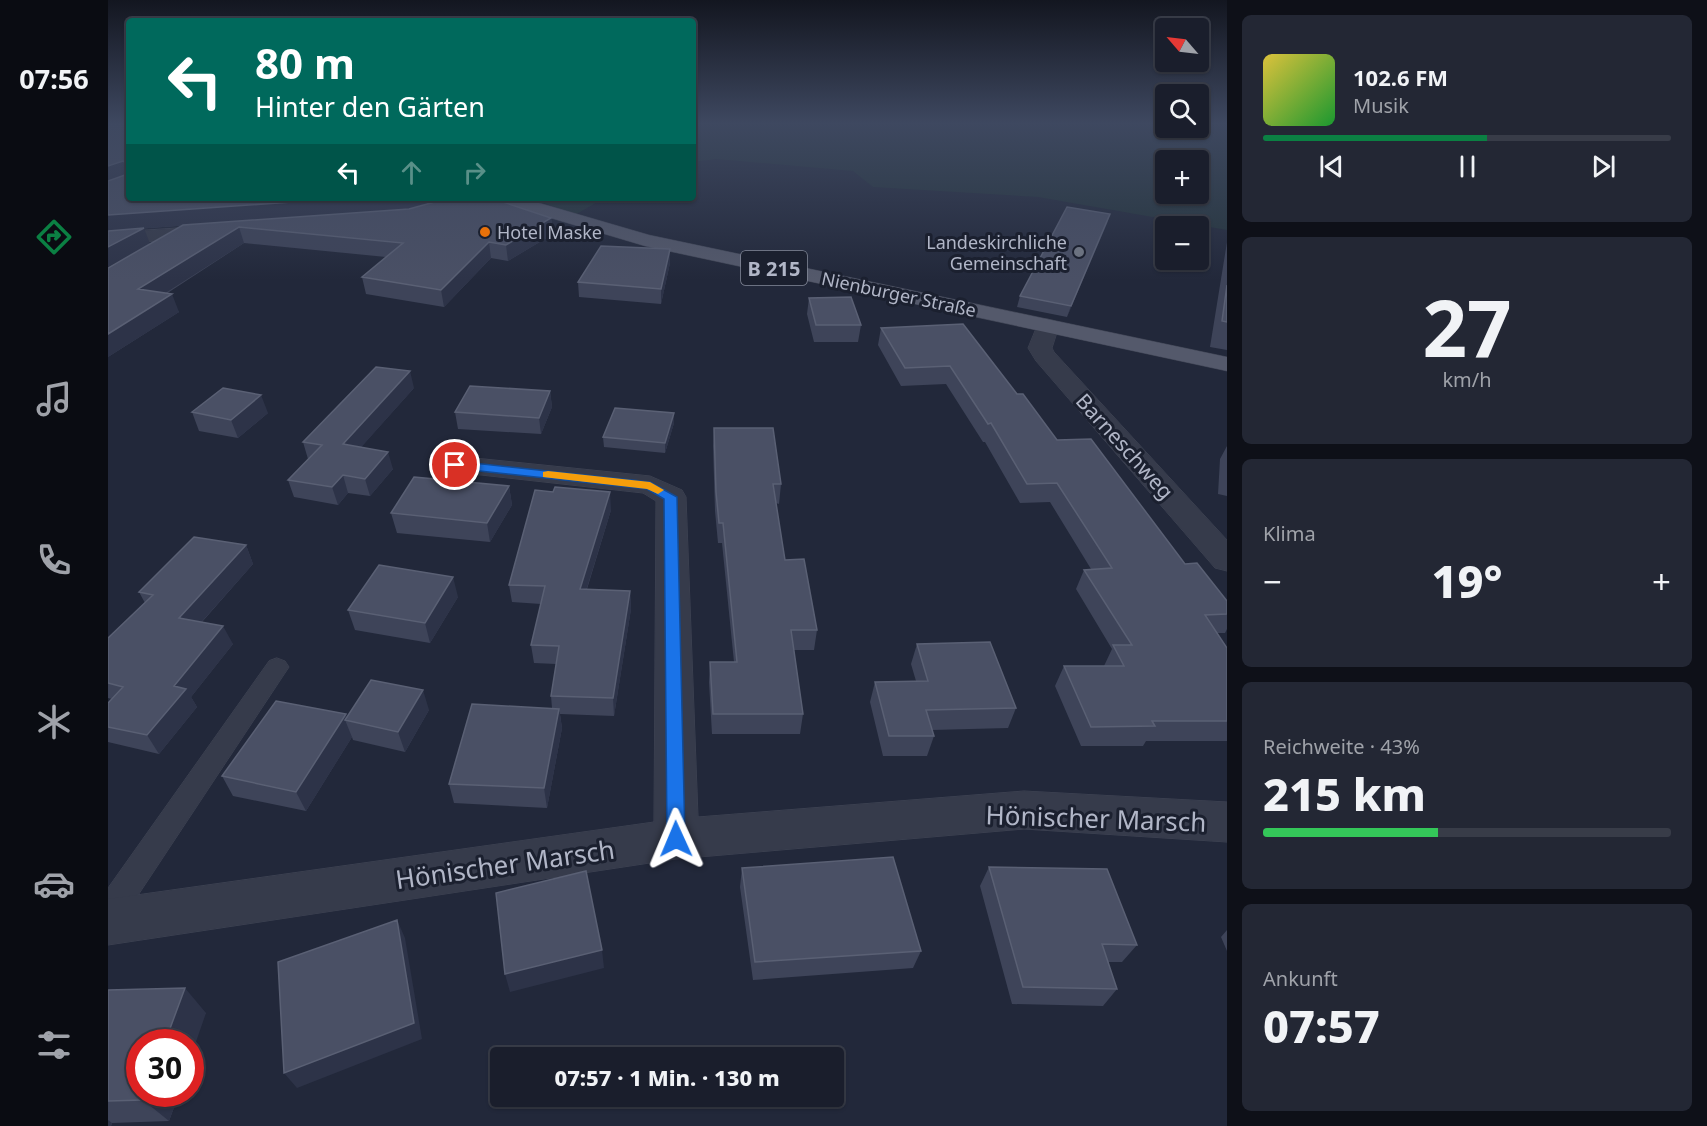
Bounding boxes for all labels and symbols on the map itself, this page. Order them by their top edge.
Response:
north arrow [1155,18,1209,72]
place label: Hotel Maske [497,220,602,244]
marker: Hotel Maske [478,225,492,239]
place label: Landeskirchliche Gemeinschaft [926,230,1067,275]
marker: Landeskirchliche Gemeinschaft [1072,245,1086,259]
road number: B 215 [741,251,807,285]
street label: Nienburger Straße [819,266,979,322]
street label: Barneschweg [1070,387,1180,505]
pin [429,439,480,490]
street label: Hönischer Marsch [985,796,1207,840]
position arrow [644,807,708,871]
street label: Hönischer Marsch [393,831,617,897]
speed limit sign: 30 [126,1029,204,1107]

